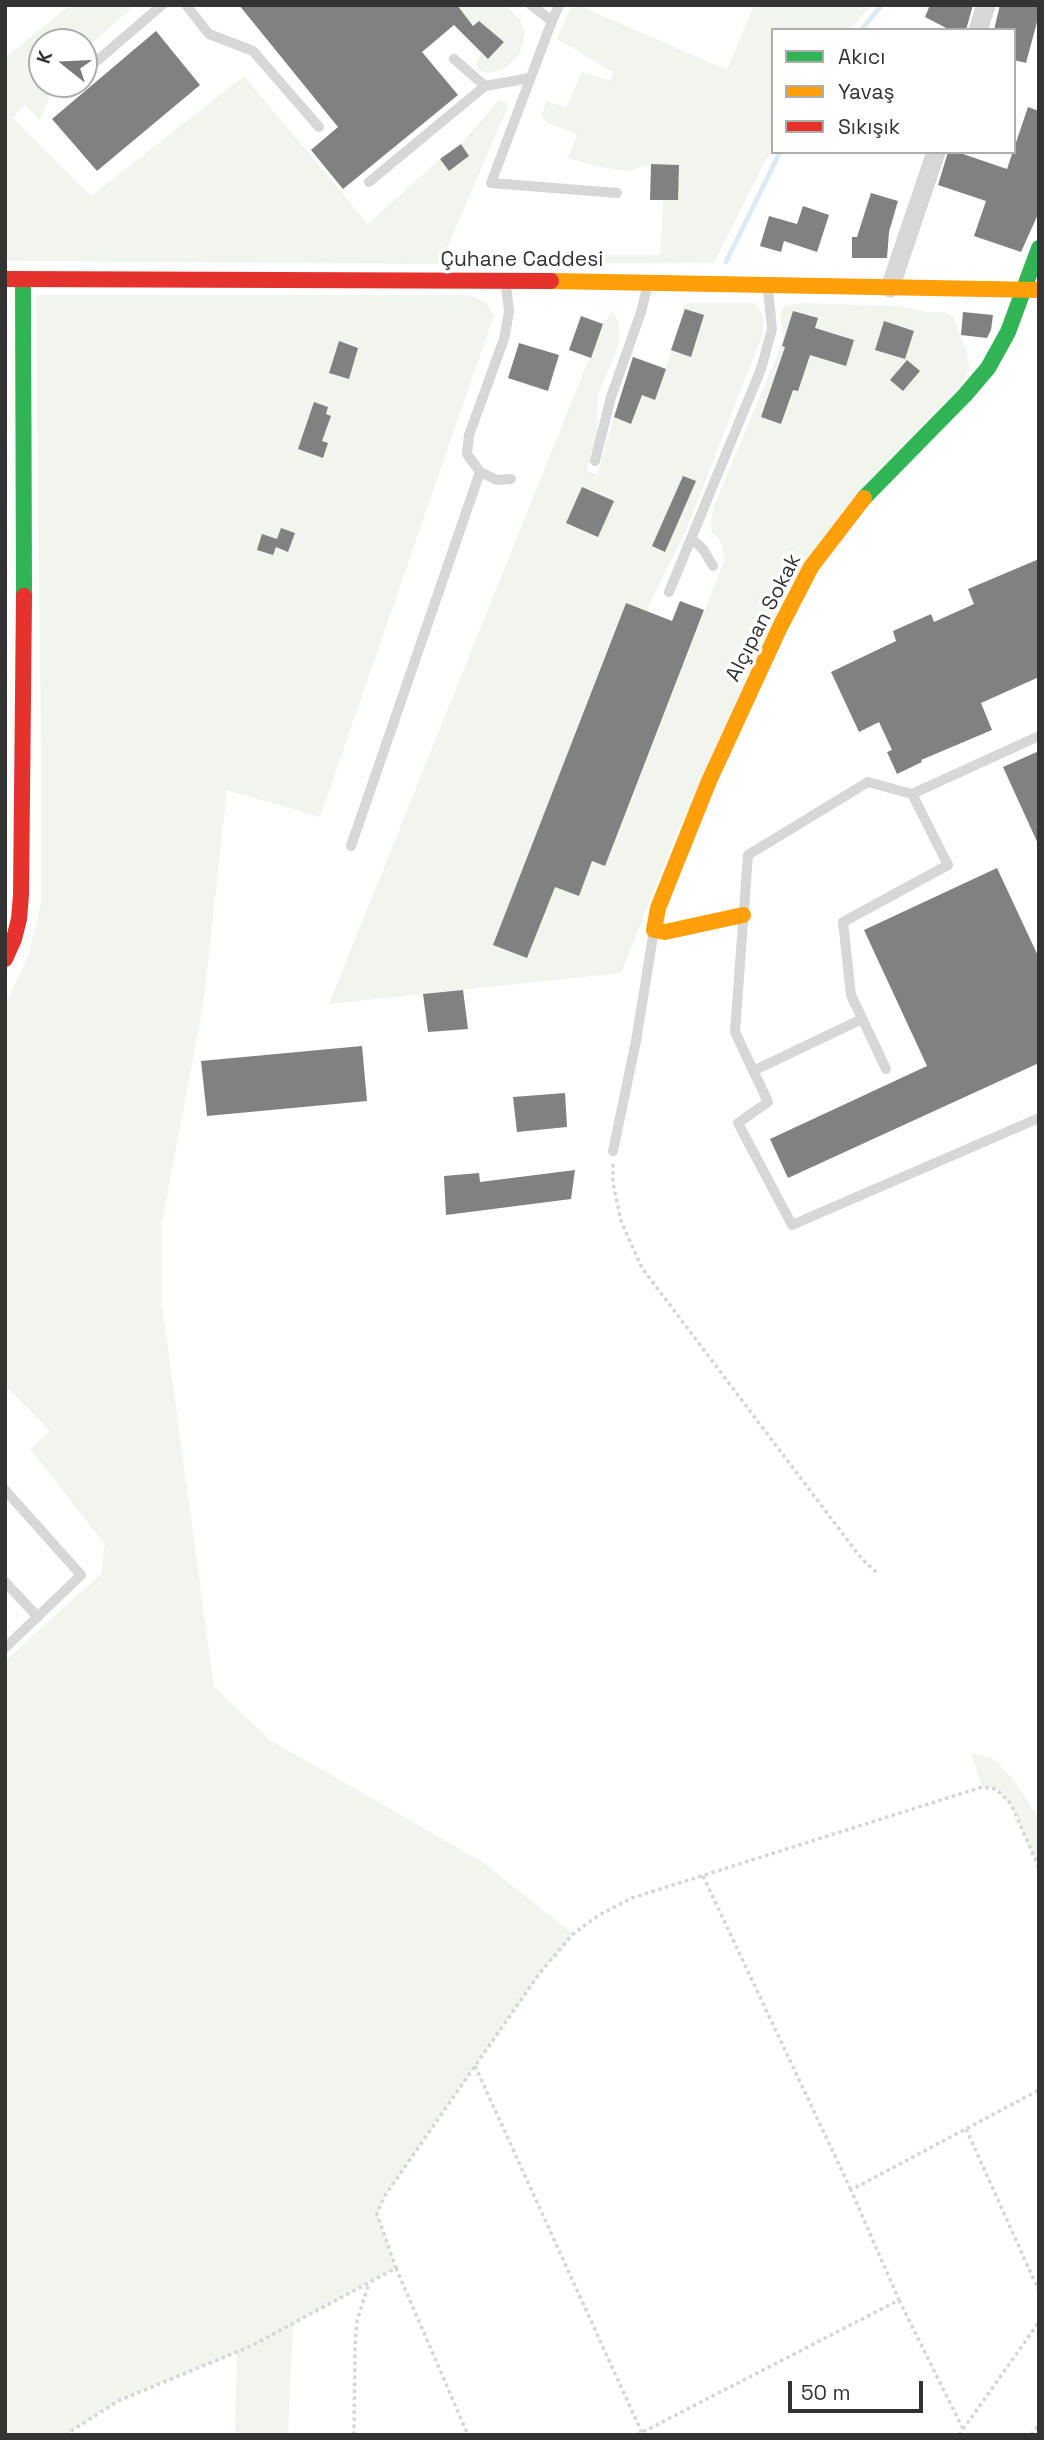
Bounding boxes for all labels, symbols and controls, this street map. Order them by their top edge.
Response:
north arrow [28,28,98,98]
legend [771,28,1016,154]
text: Akıcı [838,43,885,70]
text: K [31,47,58,66]
text: Yavaş [838,78,895,105]
text: Sıkışık [838,113,900,140]
street label: Çuhane Caddesi [441,247,603,273]
street label: Alçıpan Sokak [721,550,807,686]
scale bar [792,2366,927,2410]
text: 50 m [801,2379,851,2406]

